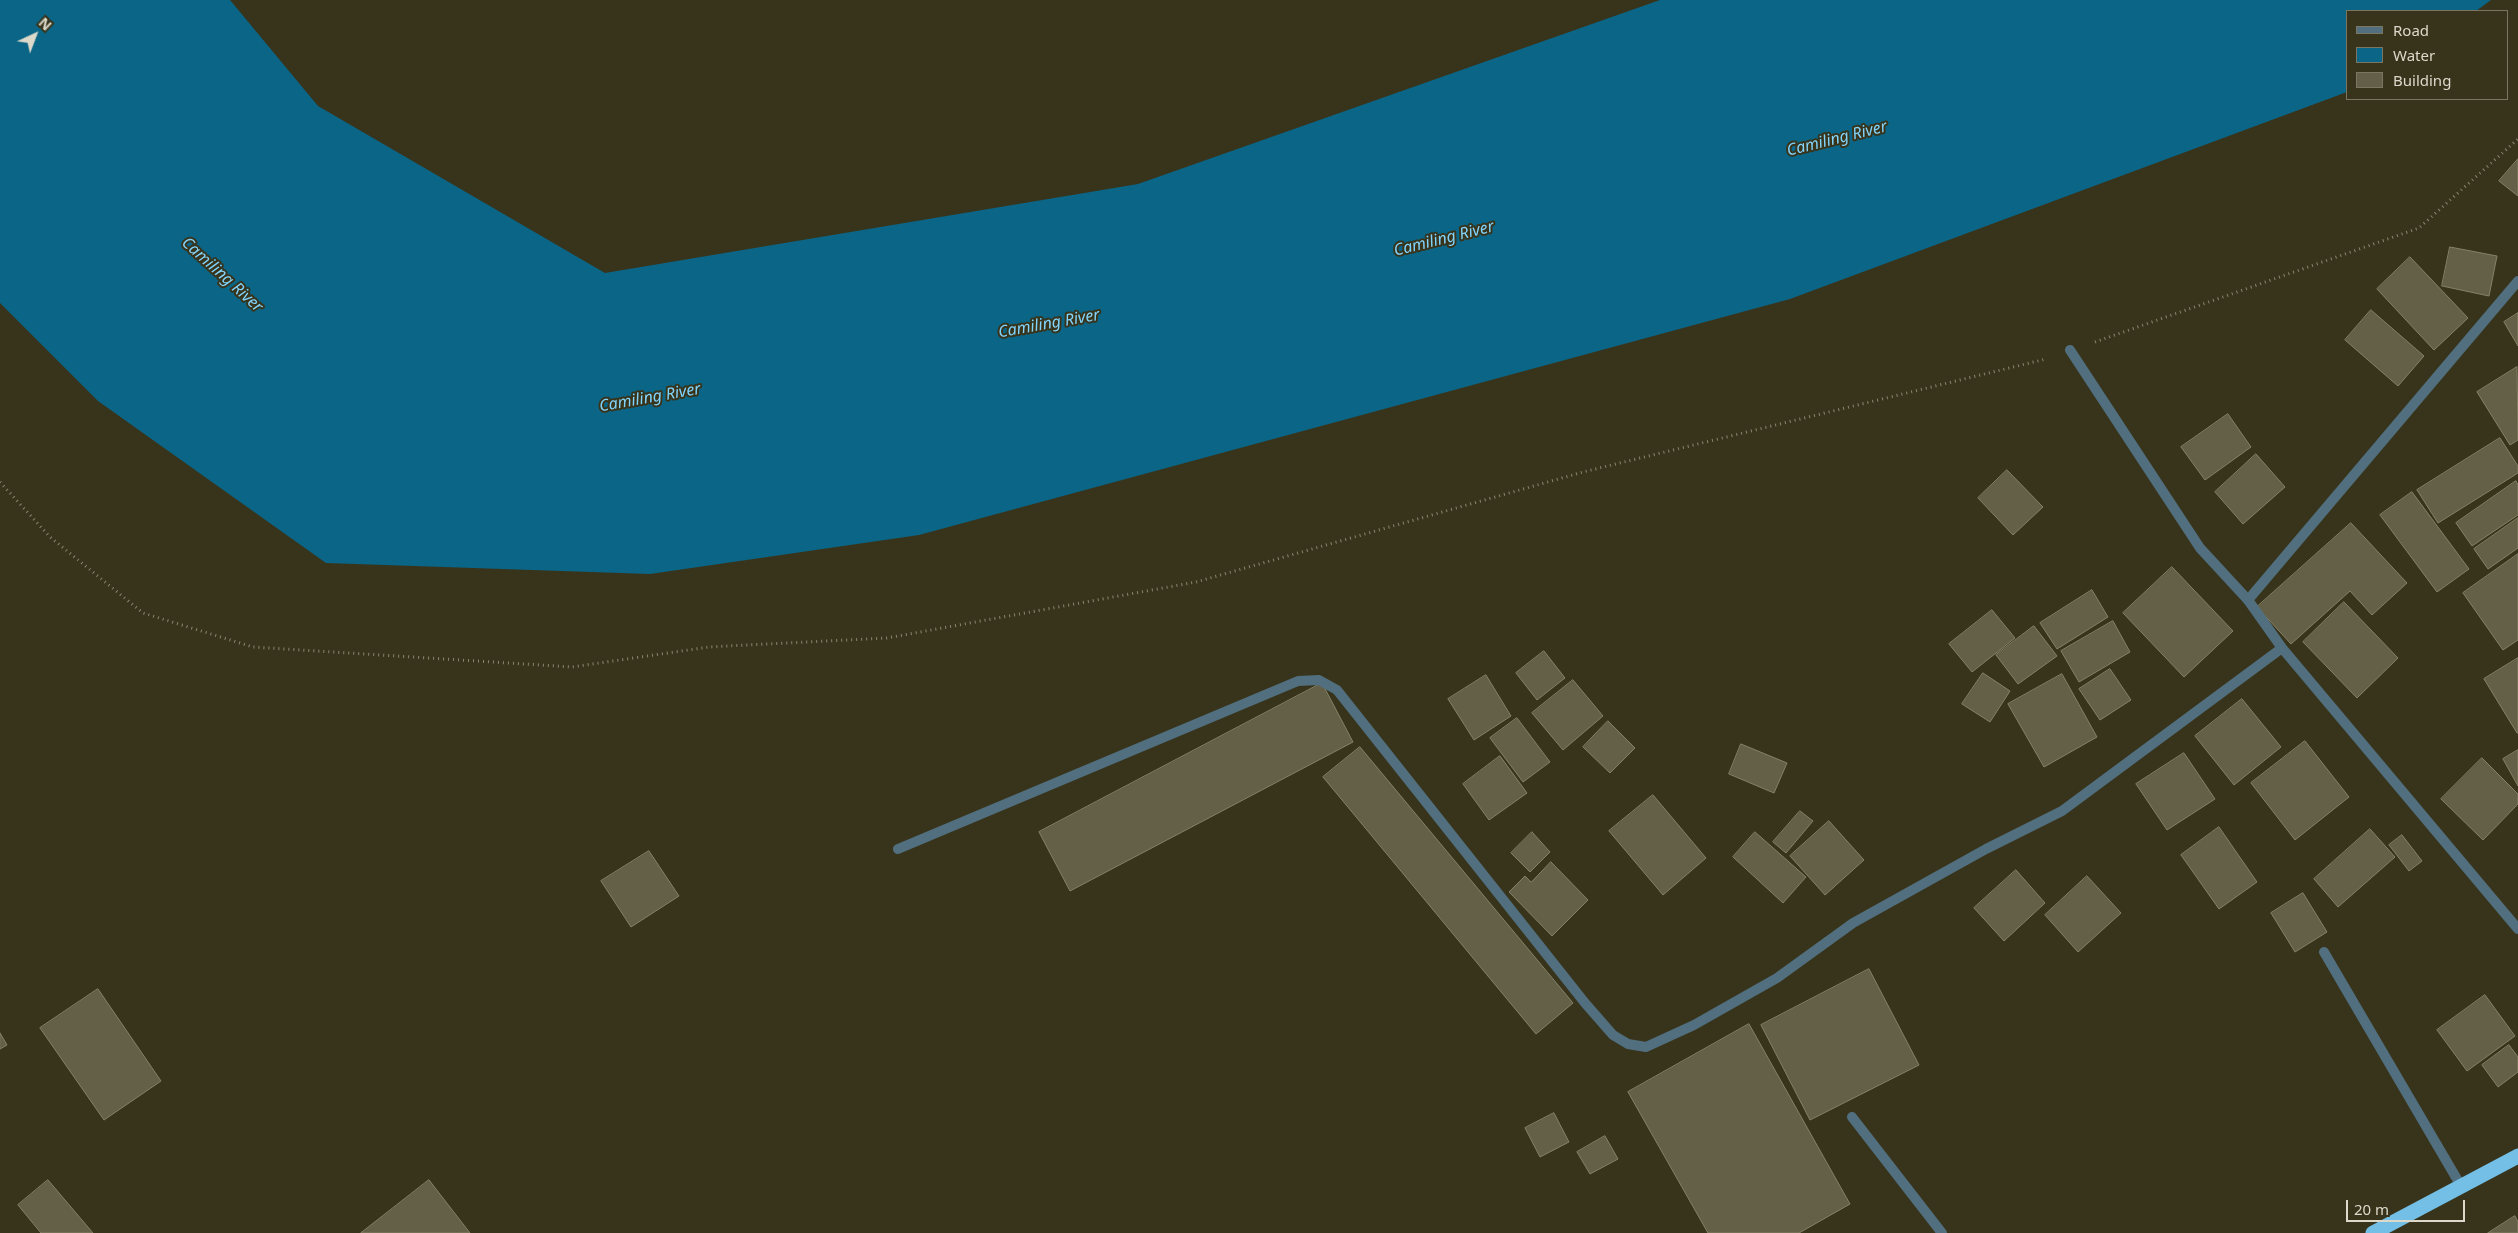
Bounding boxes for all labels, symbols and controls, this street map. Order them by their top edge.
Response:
north arrow [10,10,60,60]
legend [2346,10,2508,100]
text: N [35,13,56,34]
text: Road [2393,20,2429,40]
text: Water [2393,45,2435,65]
text: Building [2393,70,2451,90]
water label: Camiling River [1785,117,1889,161]
water label: Camiling River [1392,217,1496,261]
water label: Camiling River [177,234,267,316]
water label: Camiling River [997,306,1101,342]
water label: Camiling River [598,380,702,416]
scale bar [2348,1190,2467,1222]
text: 20 m [2354,1199,2389,1219]

